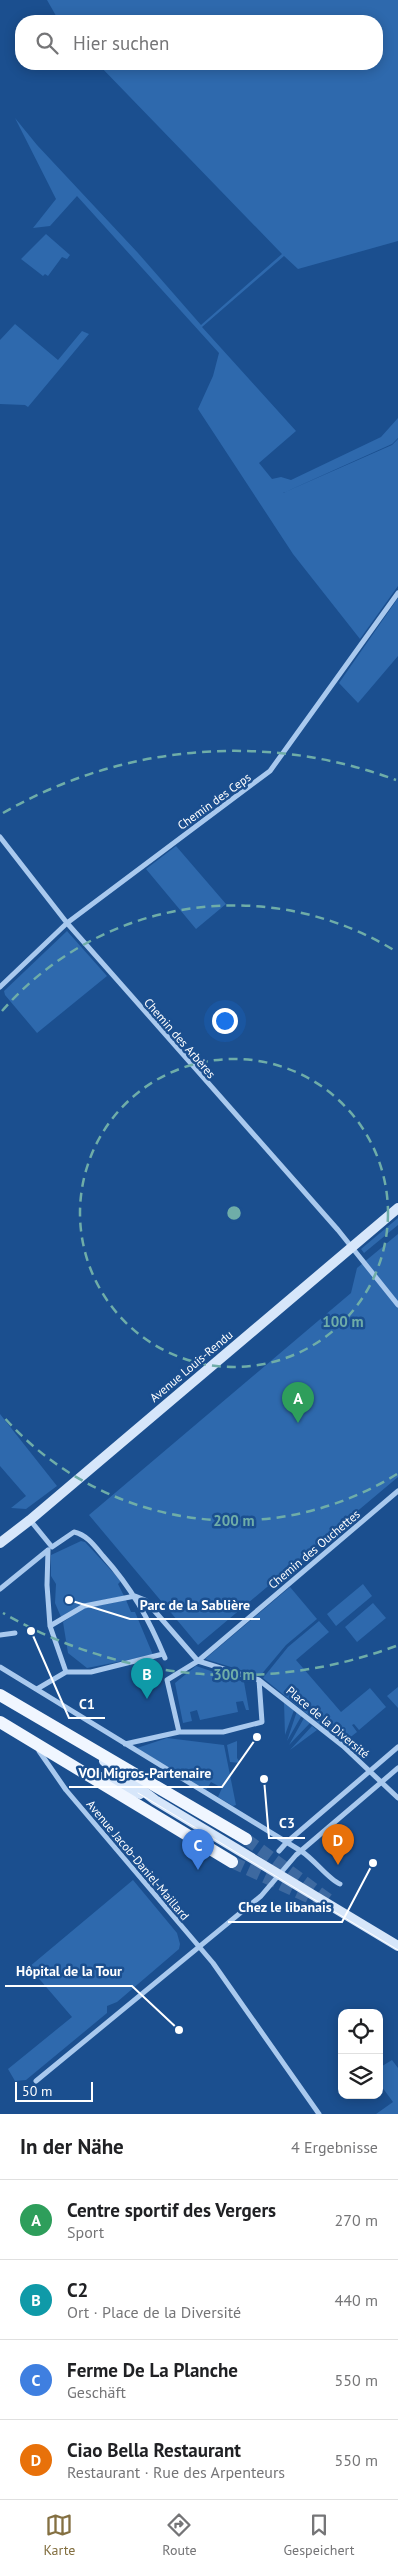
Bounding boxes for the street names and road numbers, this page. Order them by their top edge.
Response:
street label: Chemin des Ceps [174,769,254,833]
street label: Chemin des Arbères [141,995,219,1081]
street label: Avenue Louis-Rendu [146,1327,236,1405]
street label: Chemin des Ouchettes [265,1506,363,1592]
street label: Place de la Diversité [283,1683,373,1761]
street label: Avenue Jacob-Daniel-Maillard [83,1797,193,1923]

